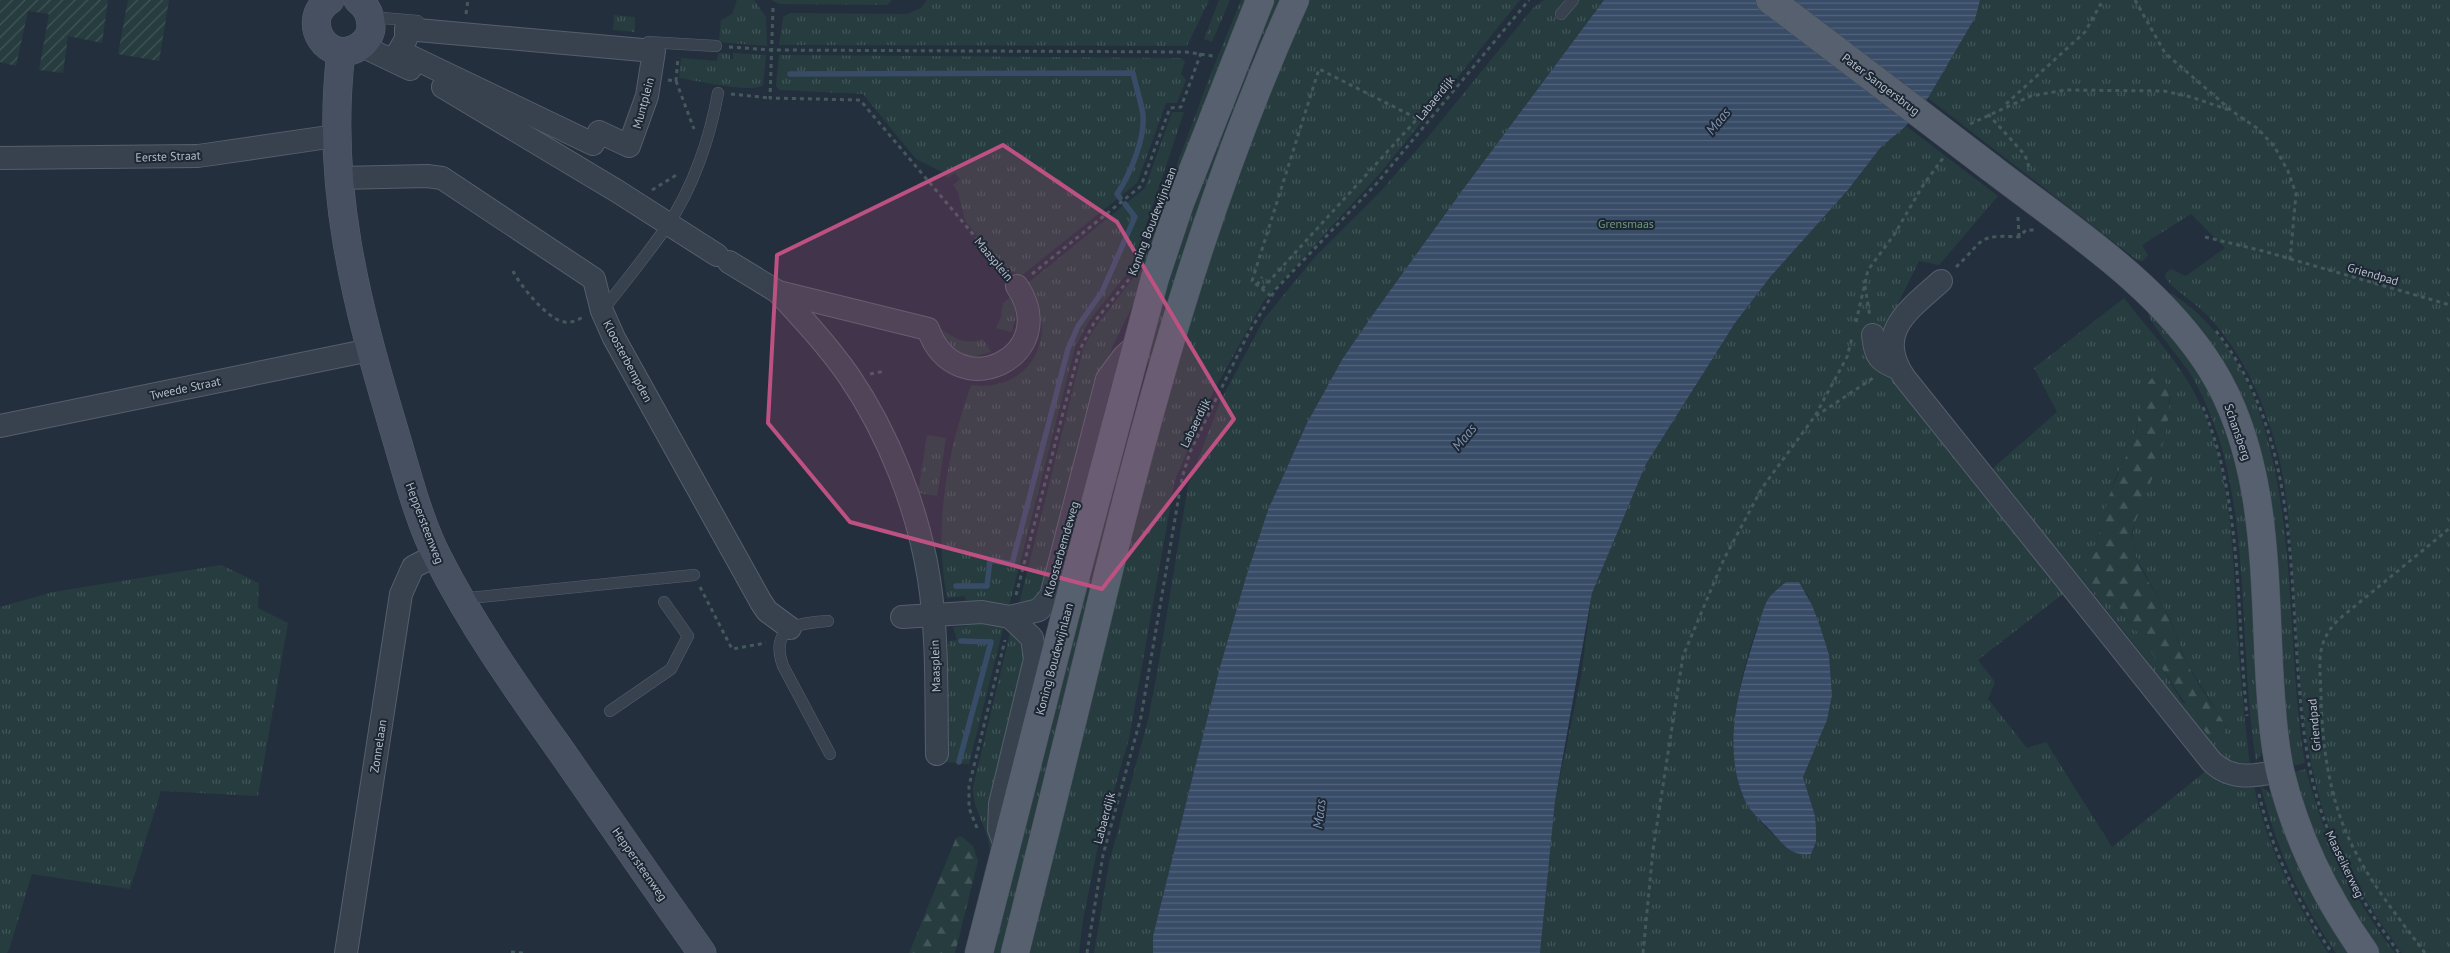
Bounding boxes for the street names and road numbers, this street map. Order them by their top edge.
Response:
street label: Pater Sangersbrug [1839,50,1923,118]
street label: Labaerdijk [1412,72,1458,123]
street label: Muntplein [629,76,657,130]
street label: Eerste Straat [135,147,201,165]
street label: Koning Boudewijnlaan [1124,165,1180,277]
street label: Maasplein [971,234,1017,284]
street label: Griendpad [2346,260,2400,288]
street label: Kloosterbempden [600,317,656,405]
street label: Tweede Straat [148,373,222,403]
street label: Labaerdijk [1177,396,1213,450]
street label: Schansberg [2221,402,2255,462]
street label: Heppersteenweg [403,480,447,566]
street label: Kloosterbemdeweg [1040,499,1082,599]
street label: Koning Boudewijnlaan [1032,601,1076,717]
street label: Maasplein [927,640,943,692]
street label: Griendpad [2304,698,2324,752]
street label: Zonnelaan [366,718,390,774]
street label: Labaerdijk [1090,790,1118,846]
street label: Heppersteenweg [609,824,671,904]
street label: Maaseikerweg [2322,828,2368,900]

